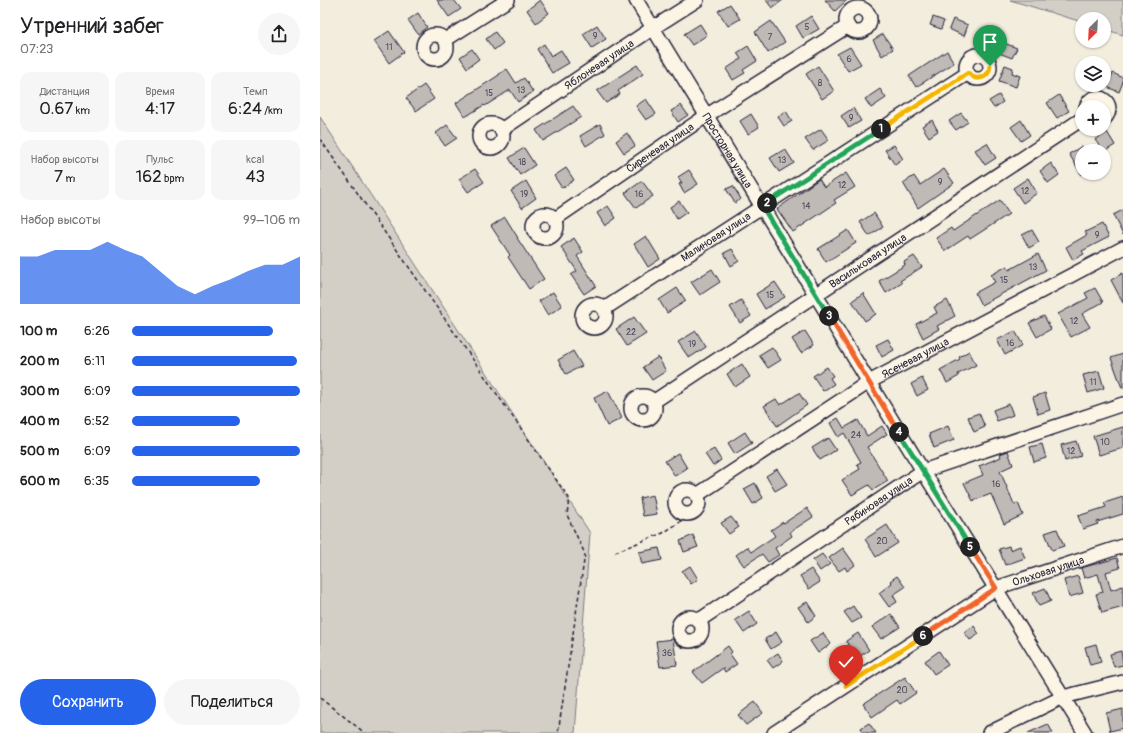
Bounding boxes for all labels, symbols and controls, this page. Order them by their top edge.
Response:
text: Утренний забег [20,12,164,40]
north arrow [1075,12,1111,48]
map controls [1075,12,1111,180]
button: share [258,13,300,55]
house number: 5 [805,22,810,33]
pin [973,25,1007,66]
house number: 9 [593,31,598,42]
icon: arrive [979,31,1001,53]
house number: 7 [768,32,773,43]
street label: Яблоневая улица [562,37,636,93]
text: 07:23 [20,41,53,57]
house number: 11 [385,42,393,53]
house number: 6 [846,54,852,65]
button: layers [1075,56,1111,92]
house number: 8 [818,78,823,89]
text: Дистанция [40,85,90,98]
text: Время [145,85,175,98]
text: Темп [243,85,268,98]
house number: 13 [517,85,525,96]
house number: 15 [485,88,493,99]
text: 0.67 [39,98,73,119]
text: 4:17 [145,98,175,119]
text: 6:24 [228,98,262,119]
button: + [1075,100,1111,136]
text: km [73,104,90,117]
text: /km [262,104,283,117]
street label: Просторная улица [699,111,755,190]
house number: 9 [849,113,854,124]
pin: 1 [871,119,891,139]
street label: Сиреневая улица [624,120,696,175]
text: 1 [879,122,883,135]
button: − [1075,144,1111,180]
text: Набор высоты [31,153,99,166]
text: Пульс [146,153,174,166]
text: kcal [246,153,264,166]
house number: 13 [778,155,786,166]
house number: 18 [518,157,526,168]
text: 7 [54,166,63,187]
text: 162 [136,166,162,187]
text: 43 [246,166,265,187]
text: m [63,172,75,185]
text: bpm [162,172,184,185]
house number: 9 [938,177,943,188]
house number: 12 [838,180,846,191]
house number: 12 [1021,186,1029,197]
house number: 19 [520,189,528,200]
house number: 16 [635,189,643,200]
pin: 2 [757,193,777,213]
text: 2 [764,196,770,209]
house number: 14 [802,201,811,212]
street label: Малиновая улица [678,210,753,264]
text: Набор высоты [20,212,101,228]
text: 99–106 m [243,212,300,228]
house number: 9 [1095,230,1100,241]
street label: Васильковая улица [827,231,909,291]
house number: 13 [1029,262,1037,273]
house number: 15 [1000,275,1008,286]
house number: 15 [766,290,774,301]
pin: 3 [819,306,839,326]
text: 3 [826,309,832,322]
house number: 12 [1070,316,1078,327]
text: 100 m [20,323,57,339]
text: 6:26 [84,323,110,339]
house number: 22 [626,327,636,338]
street label: Ясеневая улица [880,335,951,381]
house number: 16 [1006,338,1014,349]
house number: 19 [688,339,696,350]
text: 200 m [20,353,59,369]
text: 6:11 [84,353,105,369]
house number: 11 [1089,377,1097,388]
text: 300 m [20,383,59,399]
text: 6:09 [84,383,111,399]
text: 400 m [20,413,60,429]
text: 6:52 [84,413,109,429]
pin: 4 [889,422,909,442]
text: 4 [896,425,902,438]
house number: 24 [851,430,862,441]
house number: 10 [1100,437,1110,448]
text: 500 m [20,443,59,459]
text: 6:09 [84,443,111,459]
house number: 12 [1067,446,1075,457]
text: 600 m [20,473,60,489]
text: 6:35 [84,473,109,489]
street label: Рябиновая улица [842,474,915,528]
house number: 16 [992,479,1000,490]
house number: 20 [876,536,888,547]
pin: 5 [960,537,980,557]
text: 5 [967,540,973,553]
street label: Ольховая улица [1011,553,1086,589]
pin: 6 [913,626,933,646]
text: 6 [920,629,926,642]
pin [829,645,863,686]
house number: 36 [662,648,672,659]
icon: check [835,651,857,673]
button: Сохранить [20,679,156,725]
button: Поделиться [164,679,300,725]
house number: 20 [896,685,908,696]

